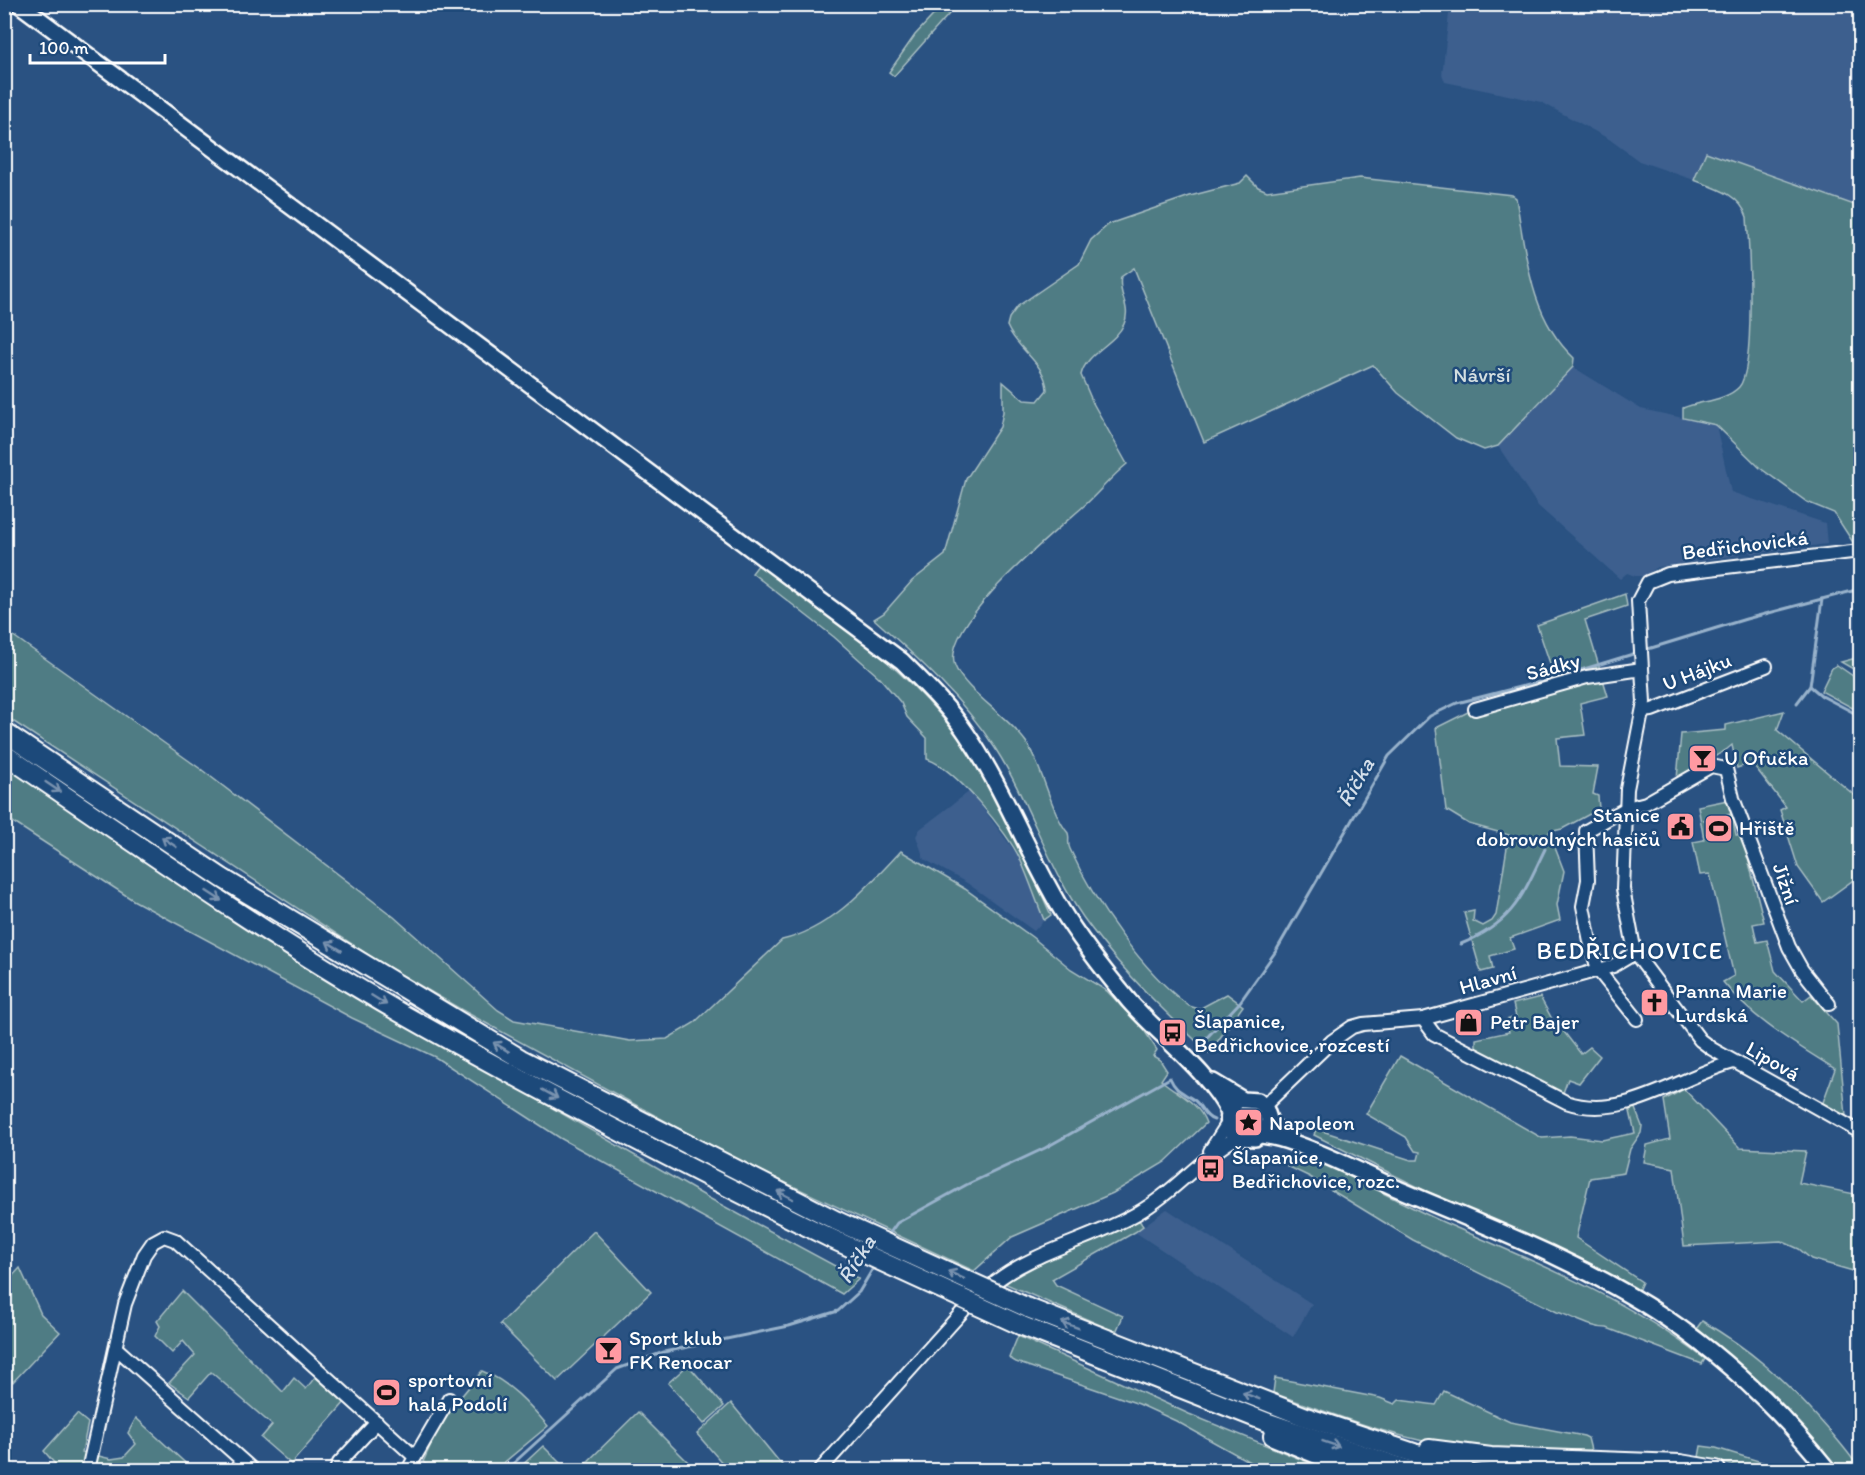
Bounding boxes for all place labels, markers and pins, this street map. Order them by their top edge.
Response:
bar icon: U Ofučka [1687,742,1719,774]
place label: U Ofučka [1724,745,1808,770]
place label: Stanice dobrovolných hasičů [1476,802,1660,851]
public building icon: Stanice dobrovolných hasičů [1665,811,1697,843]
sports icon: Hřiště [1702,812,1734,844]
place label: Hřiště [1739,815,1795,840]
place label: Panna Marie Lurdská [1675,978,1787,1027]
church icon: Panna Marie Lurdská [1638,987,1670,1019]
shop icon: Petr Bajer [1453,1006,1485,1038]
place label: Šlapanice, Bedřichovice, rozcestí [1194,1008,1390,1057]
place label: Petr Bajer [1490,1009,1580,1034]
bus stop icon: Šlapanice, Bedřichovice, rozcestí [1157,1017,1189,1049]
place icon: Napoleon [1232,1107,1264,1139]
place label: Napoleon [1269,1110,1355,1135]
place label: Šlapanice, Bedřichovice, rozc. [1232,1144,1400,1193]
bus stop icon: Šlapanice, Bedřichovice, rozc. [1195,1153,1227,1185]
place label: Sport klub FK Renocar [629,1325,733,1374]
bar icon: Sport klub FK Renocar [592,1334,624,1366]
place label: sportovní hala Podolí [408,1367,508,1416]
sports icon: sportovní hala Podolí [371,1376,403,1408]

